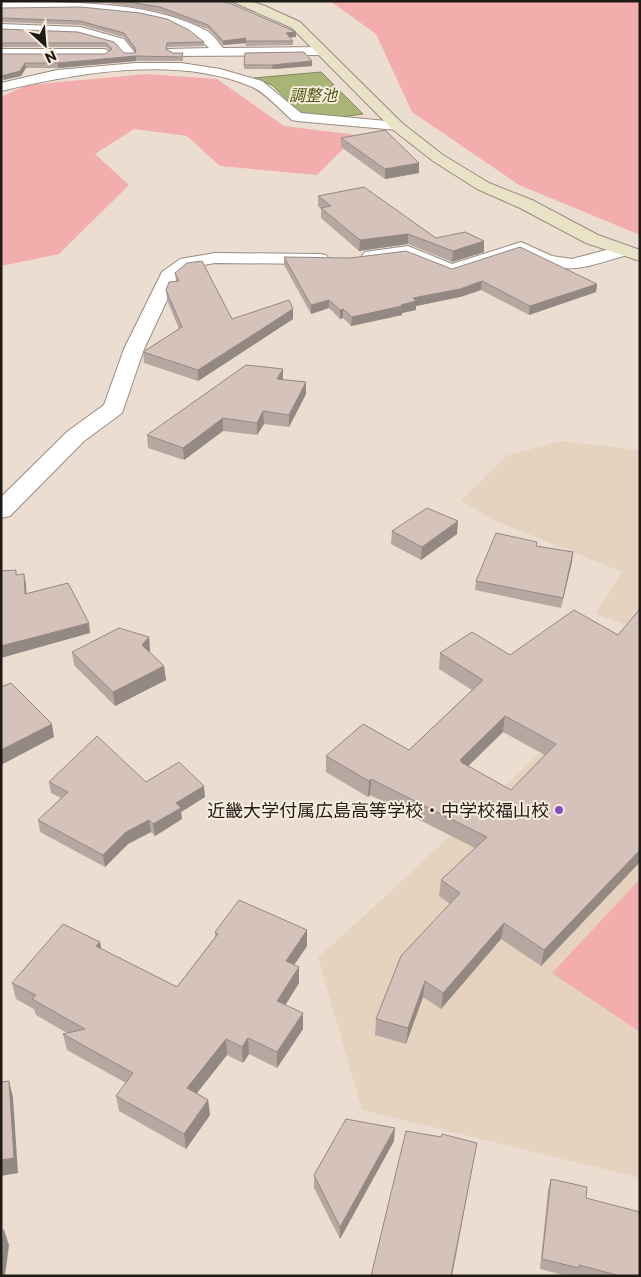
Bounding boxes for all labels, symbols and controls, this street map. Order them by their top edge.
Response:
north arrow [20,20,70,70]
text: N [42,47,59,67]
water label: 調整池 [289,85,339,104]
place label: 近畿大学付属広島高等学校・中学校福山校 [207,799,549,821]
marker: 近畿大学付属広島高等学校・中学校福山校 [553,804,565,816]

